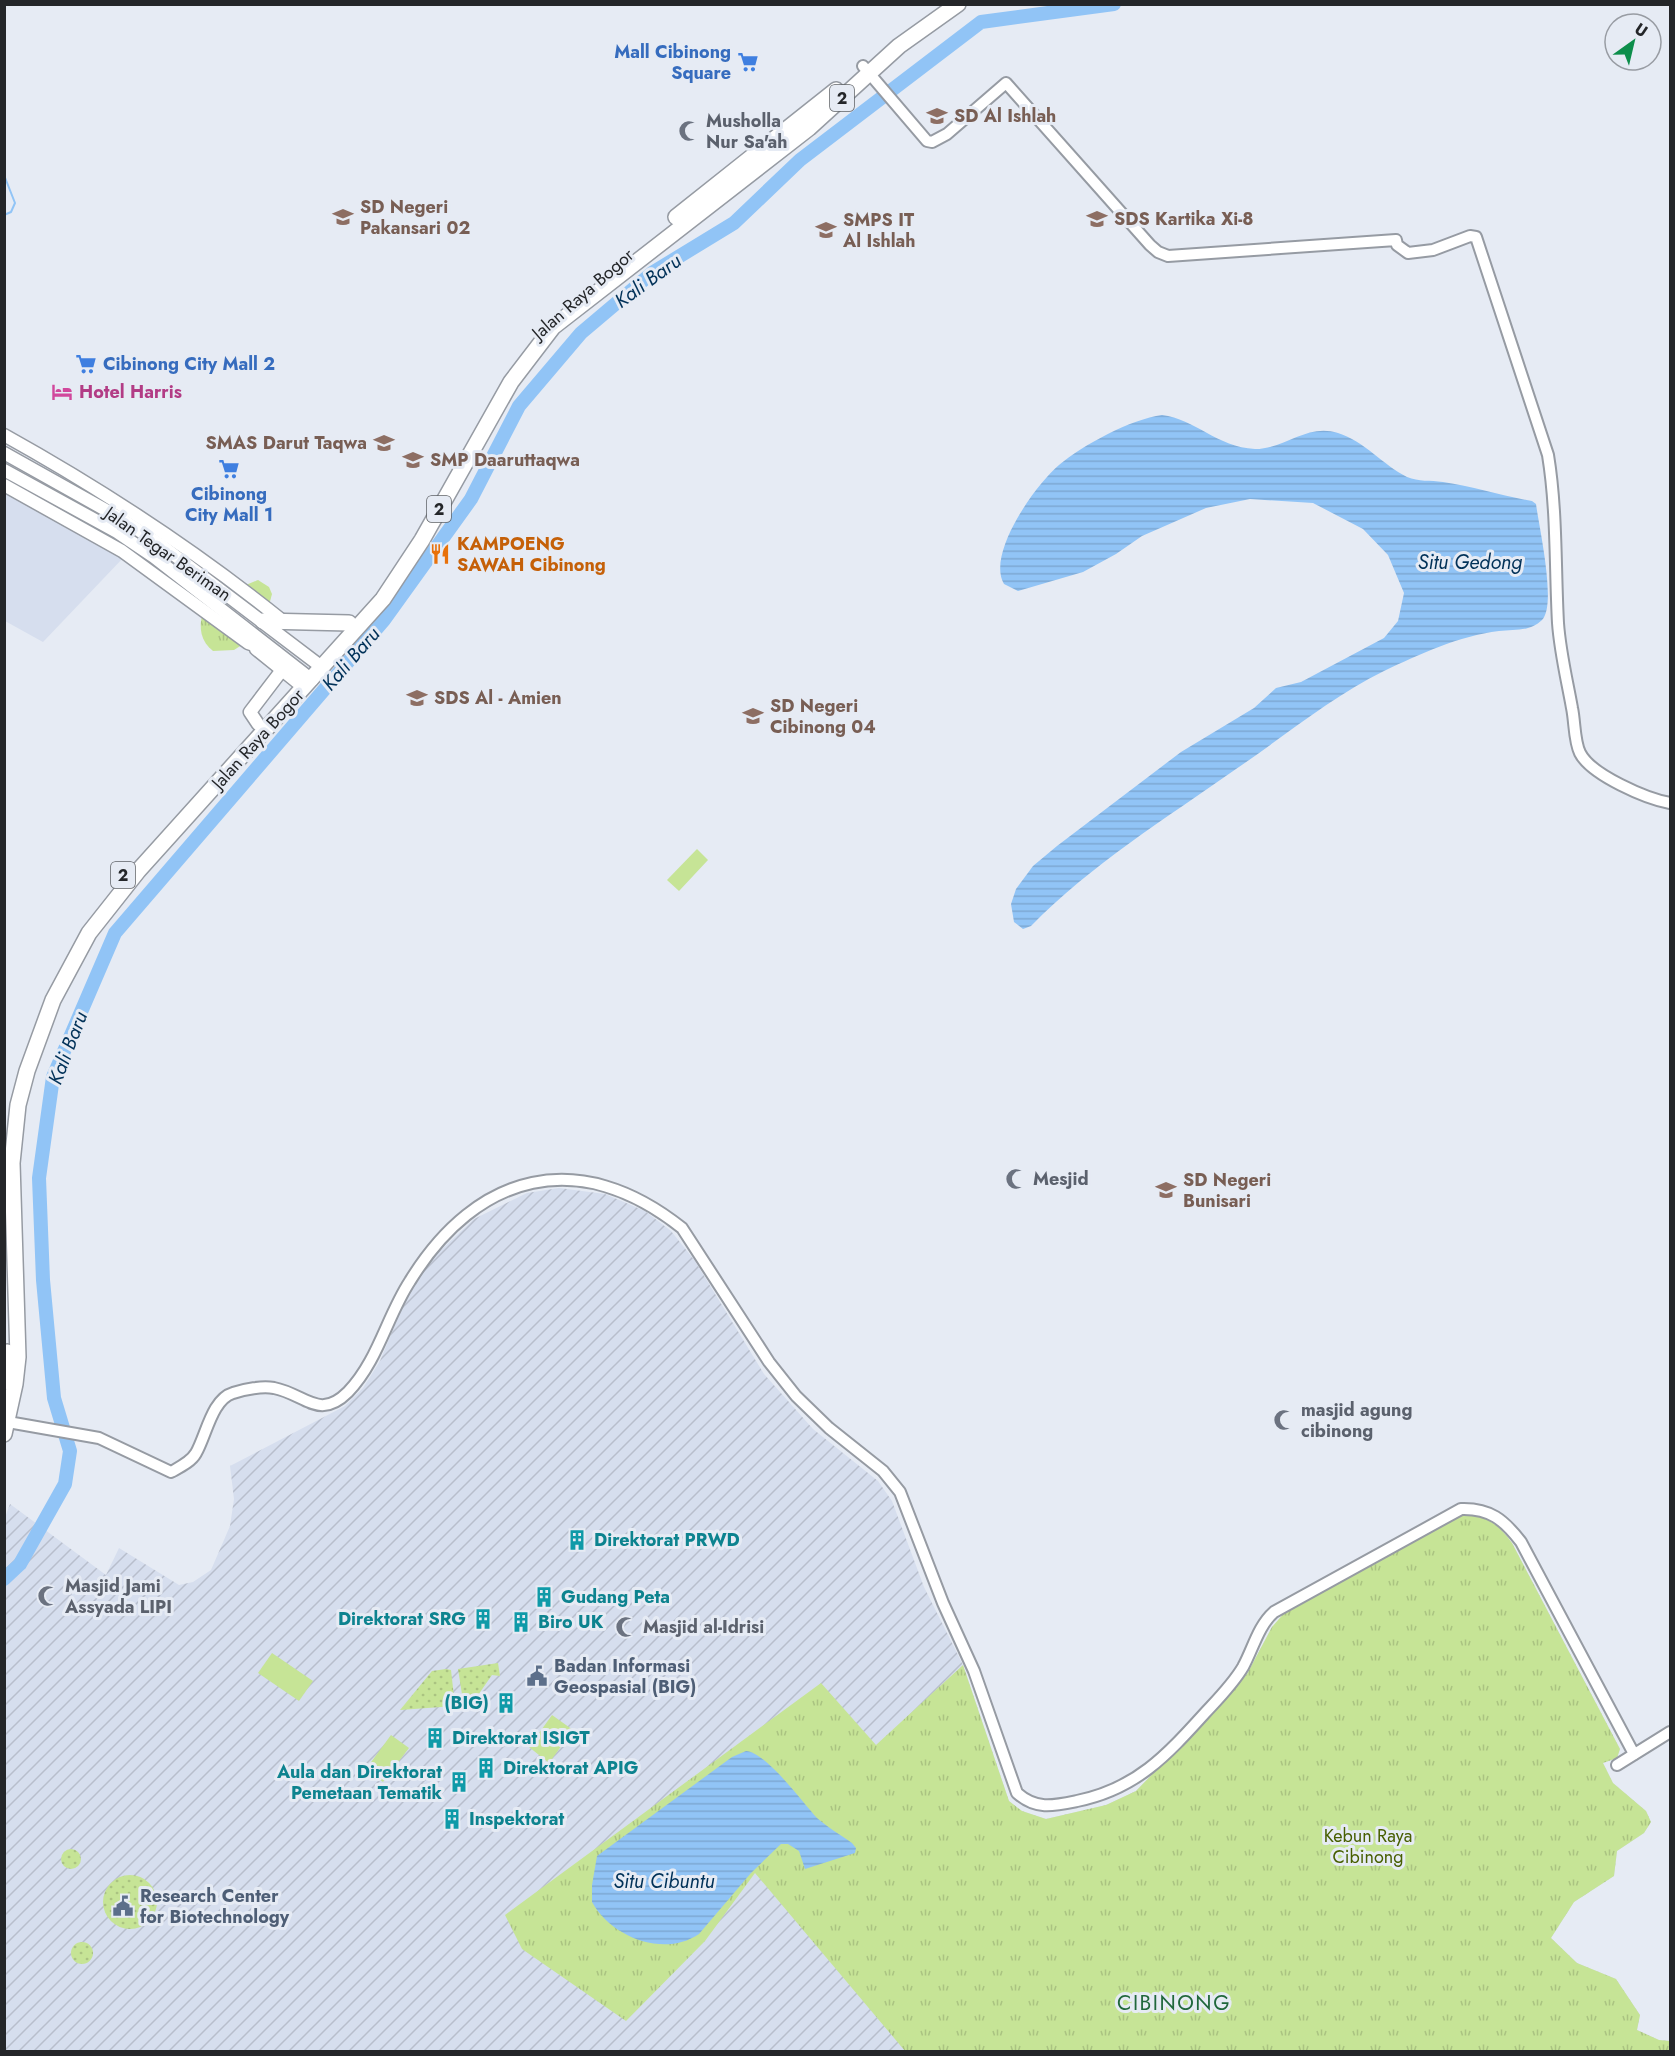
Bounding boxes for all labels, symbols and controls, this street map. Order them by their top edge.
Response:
north arrow [1603,12,1663,72]
text: U [1630,17,1652,43]
place label: Mall Cibinong Square [614,39,731,86]
supermarket icon: Mall Cibinong Square [736,50,760,74]
road number: 2 [830,85,854,111]
place label: SD Al Ishlah [954,103,1056,129]
school or university icon: SD Al Ishlah [925,104,949,128]
place label: Musholla Nur Sa'ah [706,108,788,155]
mosque icon: Musholla Nur Sa'ah [677,119,701,143]
place label: SD Negeri Pakansari 02 [360,194,470,241]
school or university icon: SD Negeri Pakansari 02 [331,205,355,229]
place label: SDS Kartika Xi-8 [1114,206,1254,232]
place label: SMPS IT Al Ishlah [842,207,916,254]
school or university icon: SDS Kartika Xi-8 [1085,207,1109,231]
school or university icon: SMPS IT Al Ishlah [814,218,838,242]
street label: Jalan Raya Bogor [525,242,640,347]
water label: Kali Baru [609,247,687,315]
place label: Cibinong City Mall 2 [103,351,275,377]
supermarket icon: Cibinong City Mall 2 [74,352,98,376]
place label: Hotel Harris [79,379,182,405]
hotel icon: Hotel Harris [50,380,74,404]
place label: SMAS Darut Taqwa [206,430,367,456]
school or university icon: SMAS Darut Taqwa [372,431,396,455]
place label: SMP Daaruttaqwa [430,447,580,473]
school or university icon: SMP Daaruttaqwa [401,448,425,472]
supermarket icon: Cibinong City Mall 1 [217,457,241,481]
place label: Cibinong City Mall 1 [185,481,273,528]
road number: 2 [427,496,451,522]
street label: Jalan Tegar Beriman [98,499,237,607]
place label: KAMPOENG SAWAH Cibinong [457,531,606,578]
restaurant icon: KAMPOENG SAWAH Cibinong [428,542,452,566]
water label: Situ Gedong [1418,548,1522,577]
water label: Kali Baru [315,621,387,697]
street label: Jalan Raya Bogor [204,682,311,797]
place label: SDS Al - Amien [434,685,562,711]
school or university icon: SDS Al - Amien [405,686,429,710]
place label: SD Negeri Cibinong 04 [770,693,876,740]
school or university icon: SD Negeri Cibinong 04 [741,704,765,728]
road number: 2 [111,862,135,888]
water label: Kali Baru [41,1007,95,1089]
place label: Mesjid [1033,1166,1089,1192]
mosque icon: Mesjid [1004,1167,1028,1191]
place label: SD Negeri Bunisari [1183,1167,1271,1214]
school or university icon: SD Negeri Bunisari [1154,1178,1178,1202]
place label: masjid agung cibinong [1301,1397,1412,1444]
mosque icon: masjid agung cibinong [1272,1408,1296,1432]
place label: Direktorat PRWD [594,1527,740,1553]
building icon: Direktorat PRWD [565,1528,589,1552]
place label: Masjid Jami Assyada LIPI [64,1573,172,1620]
mosque icon: Masjid Jami Assyada LIPI [36,1584,60,1608]
place label: Gudang Peta [561,1584,670,1610]
building icon: Gudang Peta [532,1585,556,1609]
place label: Direktorat SRG [338,1606,466,1632]
building icon: Direktorat SRG [471,1607,495,1631]
place label: Biro UK [538,1609,604,1635]
building icon: Biro UK [509,1610,533,1634]
place label: Masjid al-Idrisi [643,1614,764,1640]
mosque icon: Masjid al-Idrisi [614,1615,638,1639]
place label: Badan Informasi Geospasial (BIG) [554,1653,696,1700]
public building icon: Badan Informasi Geospasial (BIG) [525,1664,549,1688]
place label: (BIG) [444,1690,489,1716]
building icon: (BIG) [494,1691,518,1715]
place label: Direktorat ISIGT [452,1725,590,1751]
building icon: Direktorat ISIGT [423,1726,447,1750]
place label: Direktorat APIG [503,1755,639,1781]
building icon: Direktorat APIG [474,1756,498,1780]
place label: Aula dan Direktorat Pemetaan Tematik [276,1759,443,1806]
building icon: Aula dan Direktorat Pemetaan Tematik [447,1770,471,1794]
place label: Inspektorat [469,1806,565,1832]
building icon: Inspektorat [440,1807,464,1831]
park label: Kebun Raya Cibinong [1324,1823,1412,1870]
water label: Situ Cibuntu [613,1867,715,1896]
place label: Research Center for Biotechnology [140,1883,290,1930]
public building icon: Research Center for Biotechnology [111,1894,135,1918]
district label: CIBINONG [1117,1988,1231,2018]

